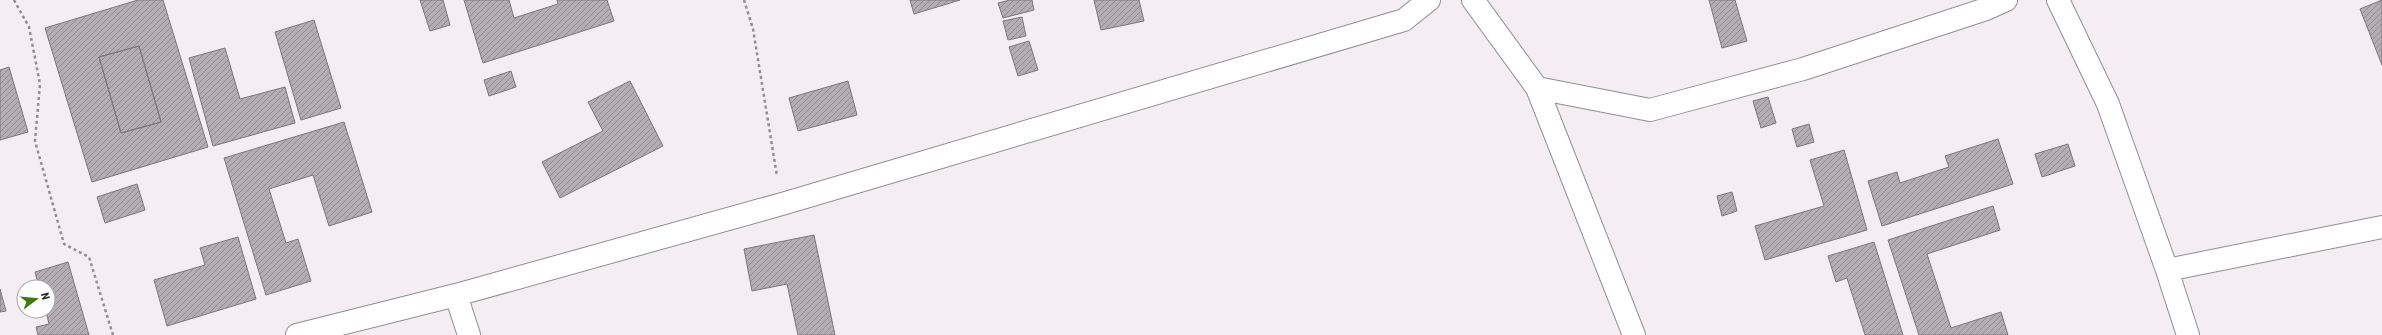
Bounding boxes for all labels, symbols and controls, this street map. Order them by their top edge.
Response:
north arrow [16,279,56,319]
text: N [38,291,52,302]

